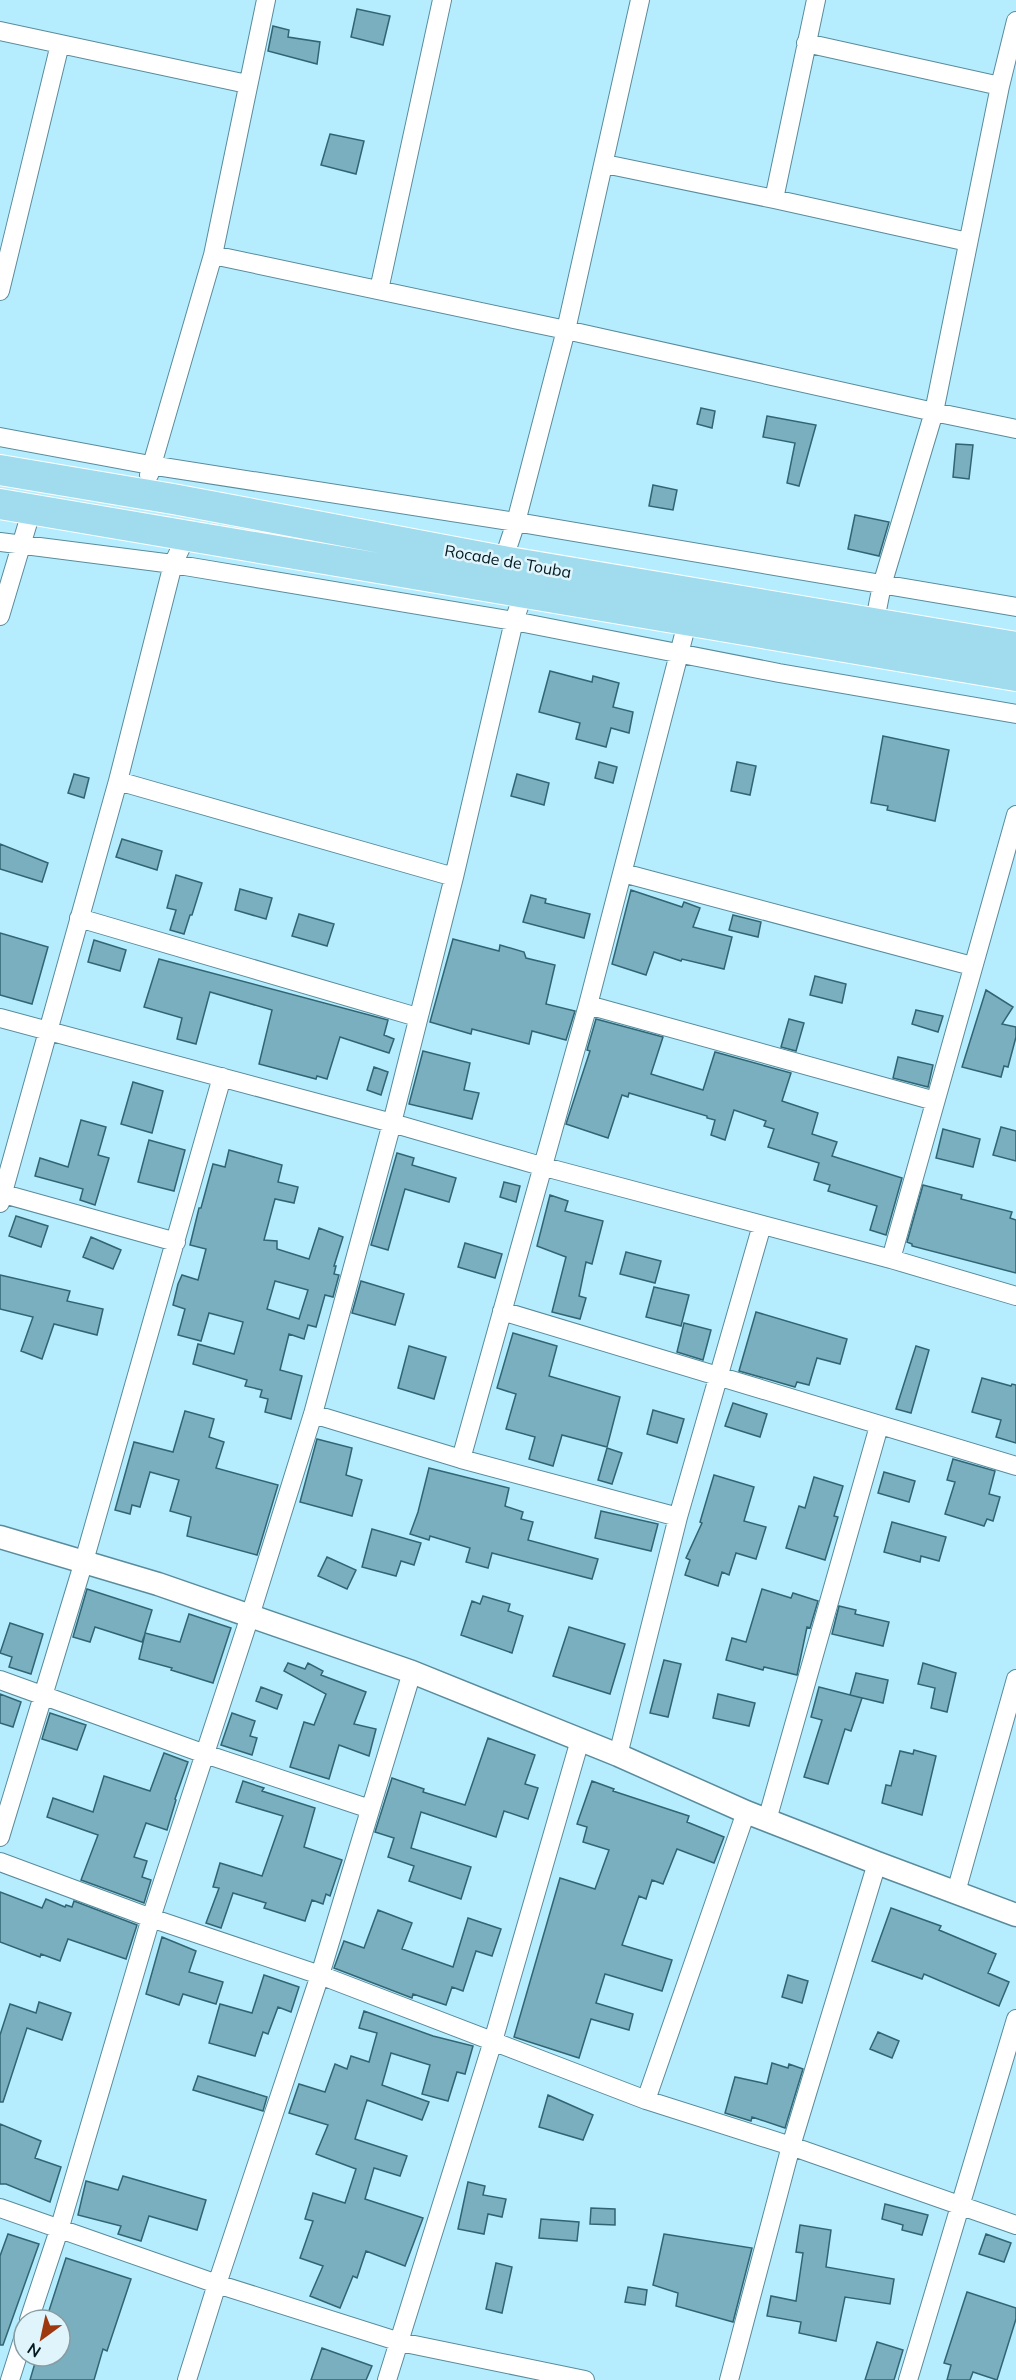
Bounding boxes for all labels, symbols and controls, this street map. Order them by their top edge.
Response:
street label: Rocade de Touba [443,540,573,582]
north arrow [12,2308,72,2368]
text: N [23,2339,44,2362]

